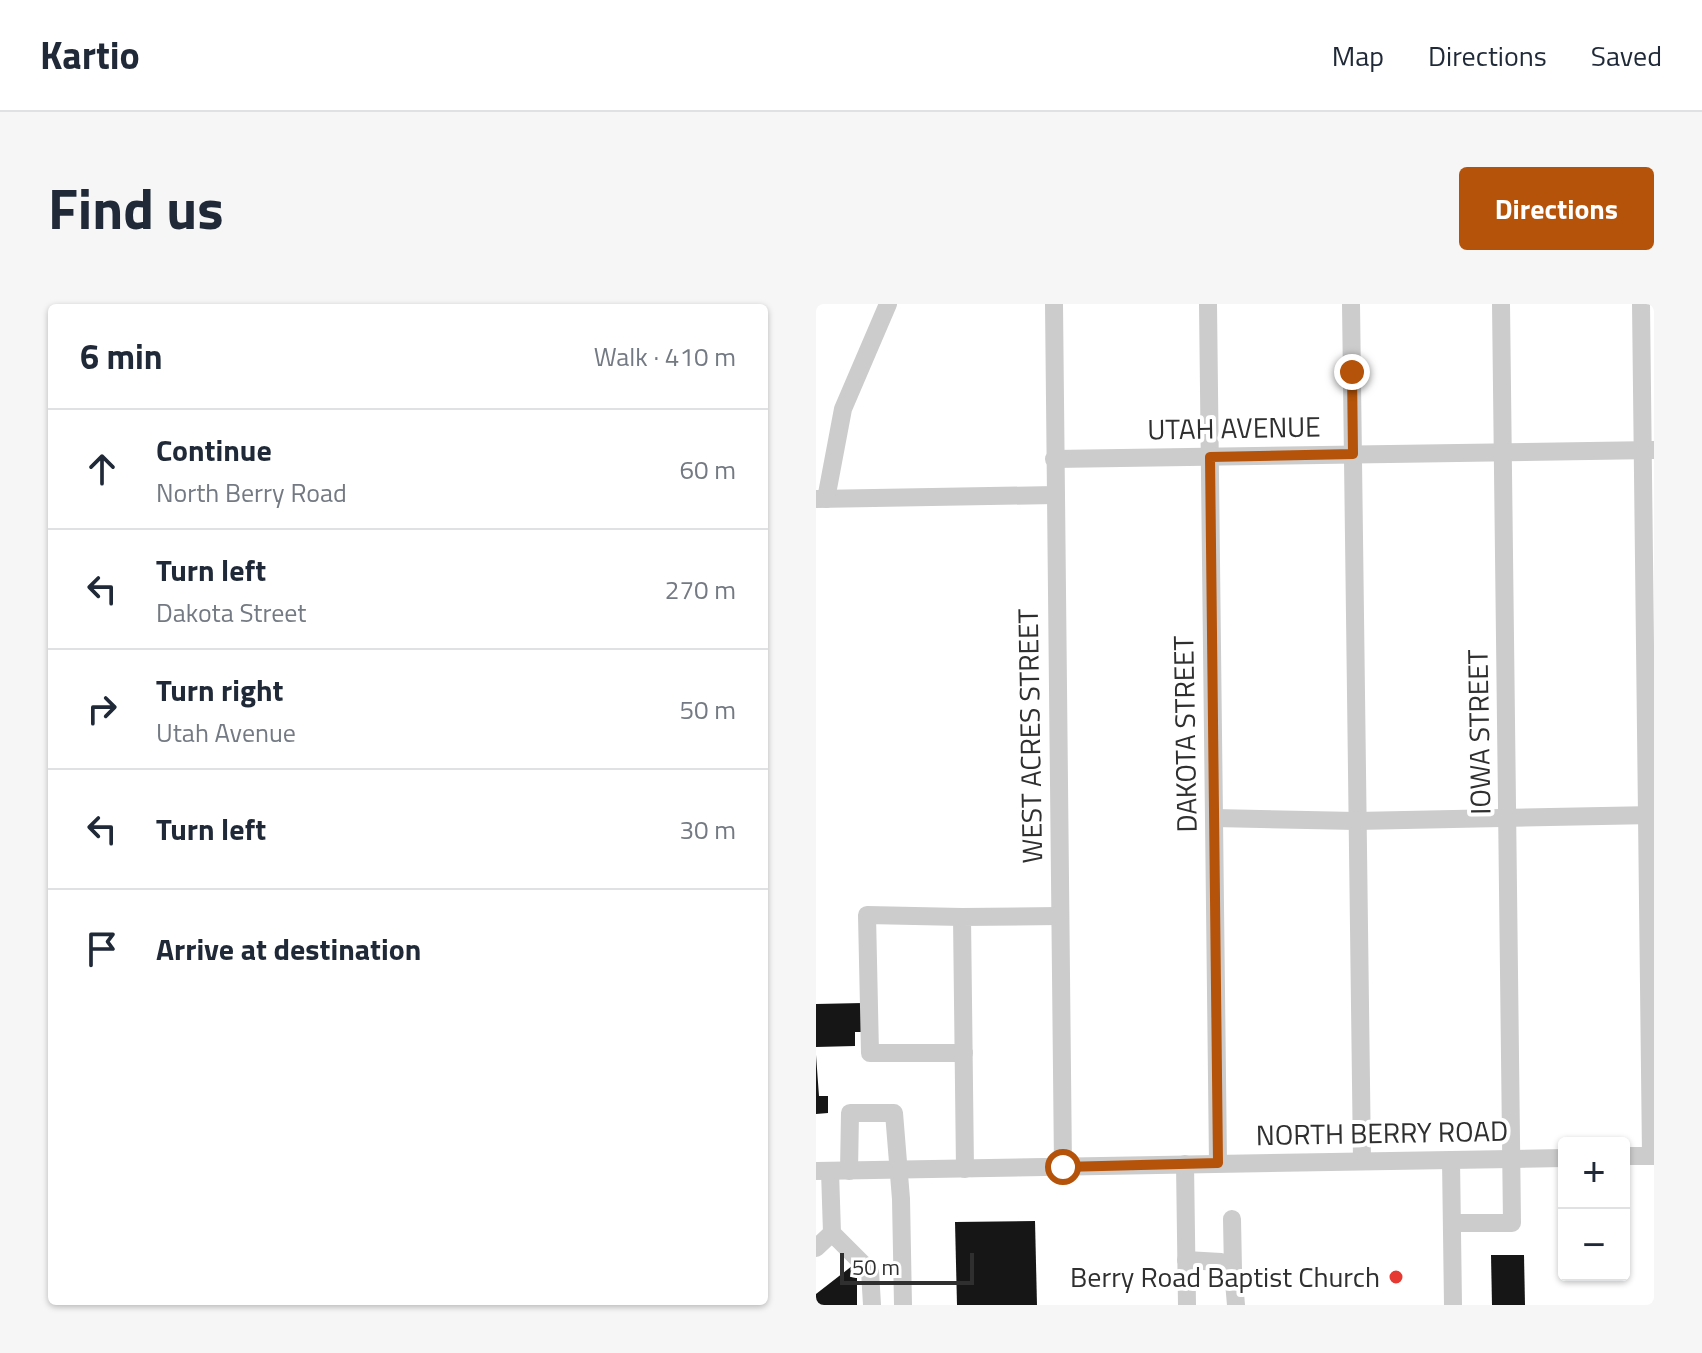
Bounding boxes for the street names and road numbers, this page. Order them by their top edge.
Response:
street label: UTAH AVENUE [1147,404,1321,451]
street label: WEST ACRES STREET [1006,608,1053,864]
street label: DAKOTA STREET [1161,635,1208,833]
street label: IOWA STREET [1456,649,1501,815]
street label: NORTH BERRY ROAD [1256,1109,1508,1156]

